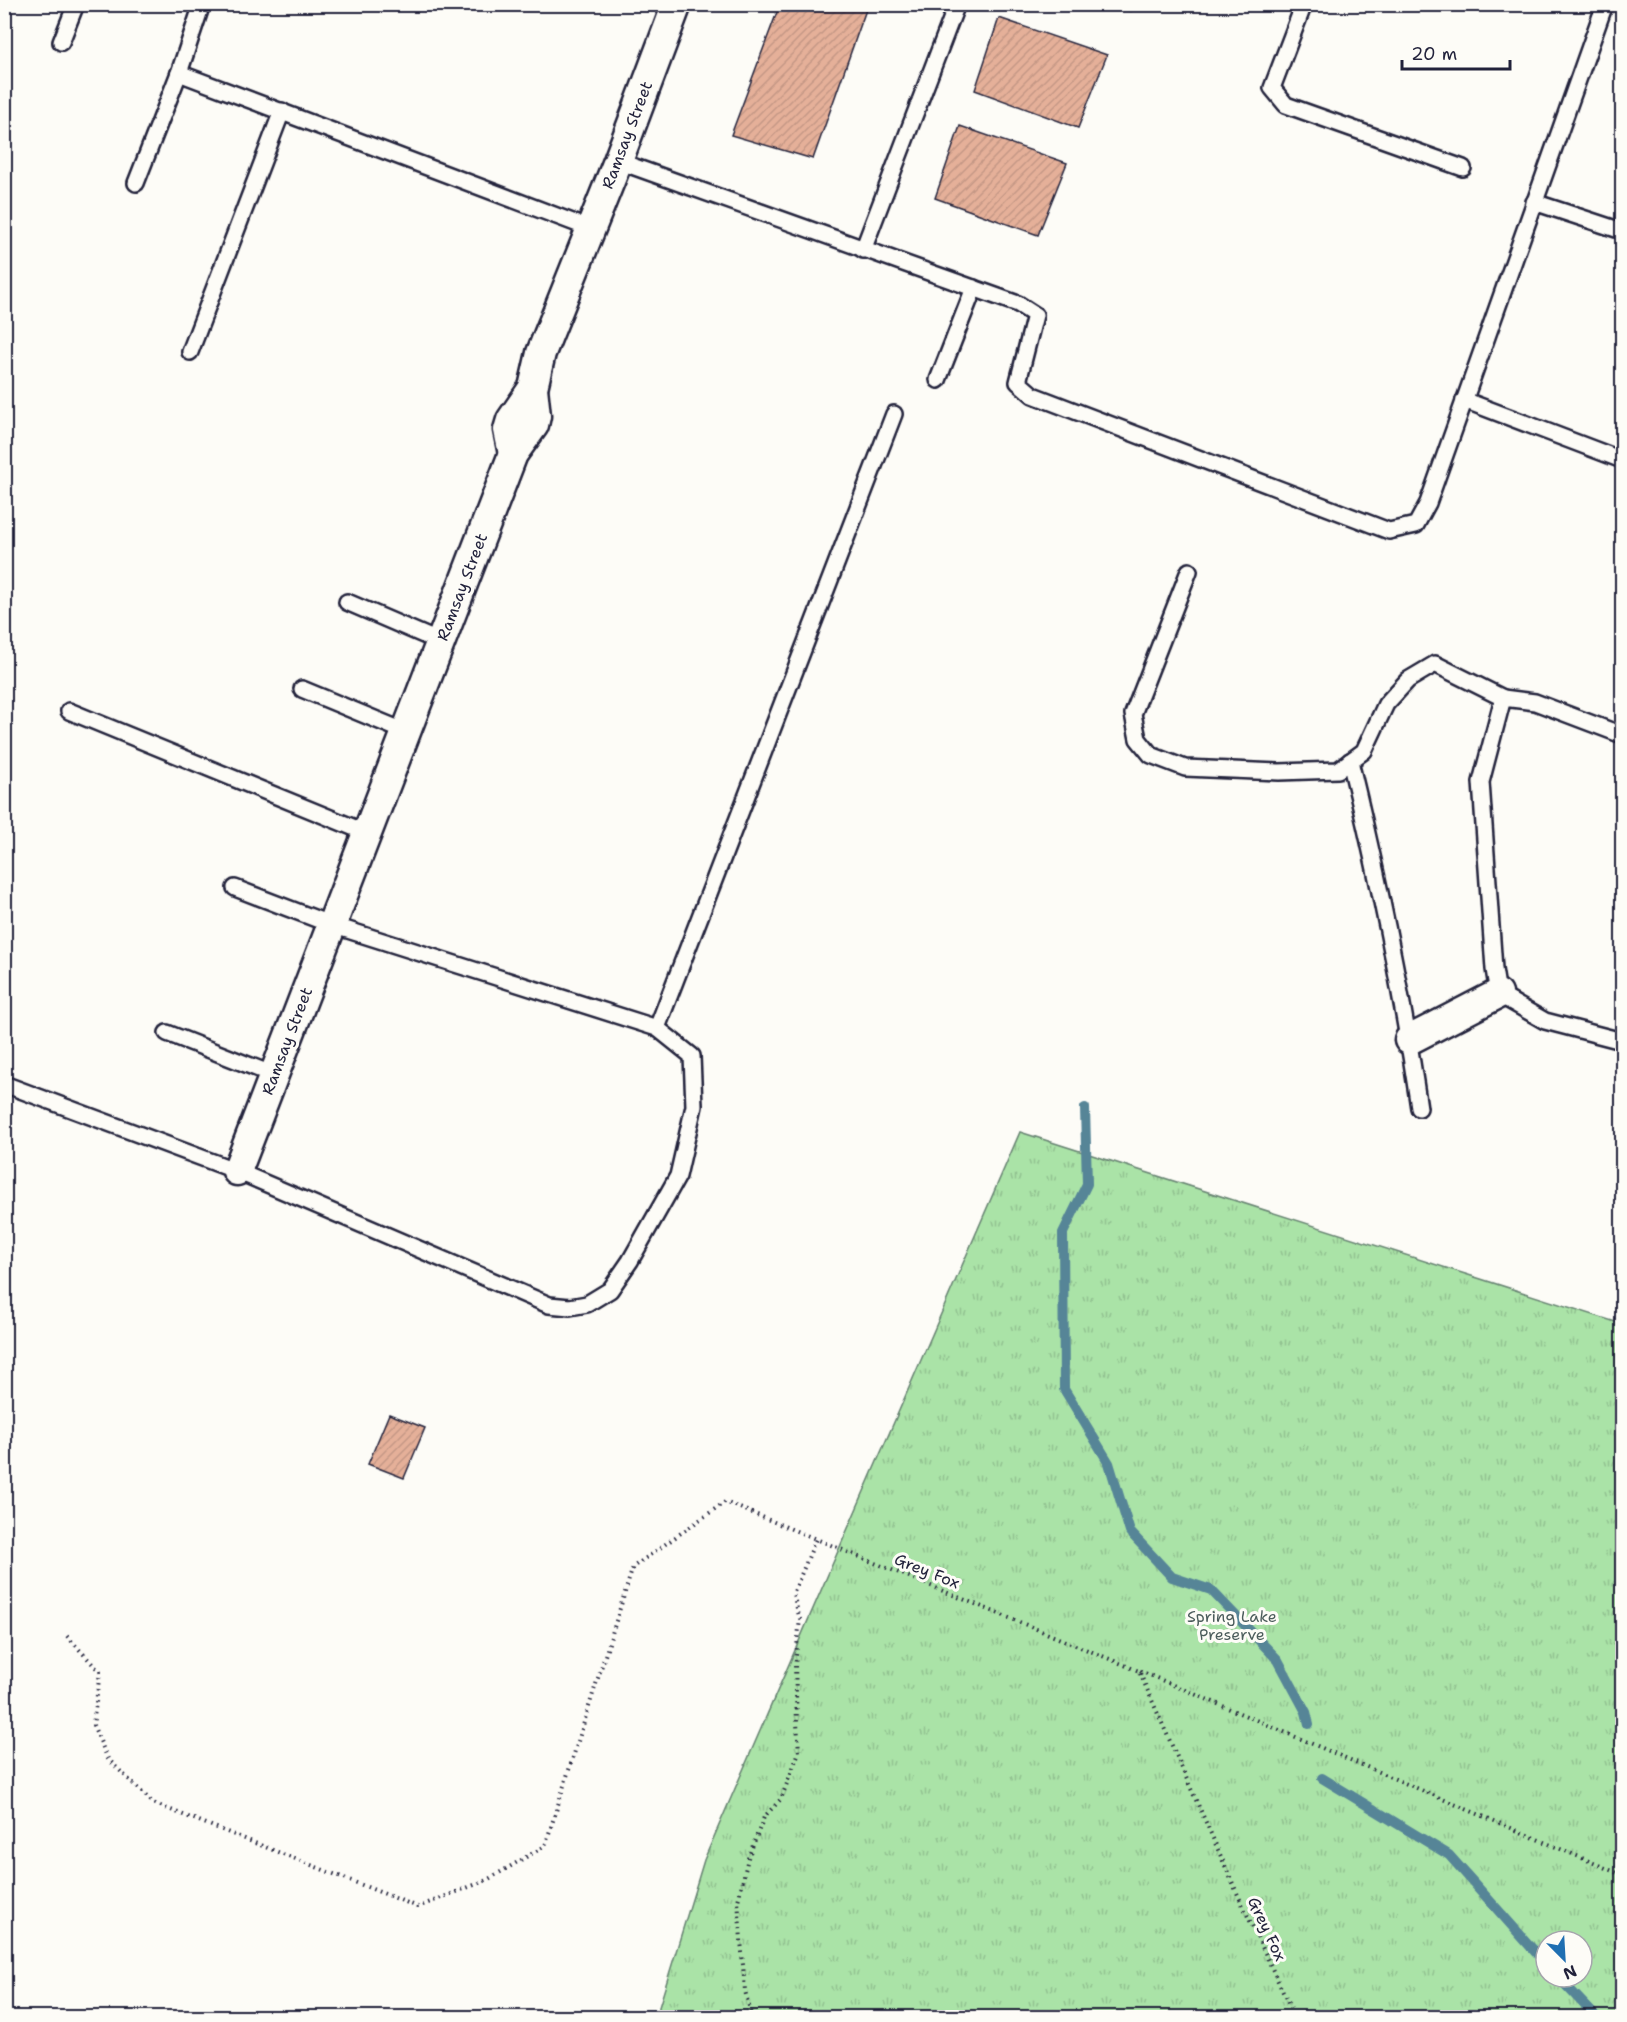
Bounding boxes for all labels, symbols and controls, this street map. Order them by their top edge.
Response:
scale bar [1402,33,1510,71]
text: 20 m [1411,42,1457,66]
street label: Ramsay Street [597,78,657,192]
street label: Ramsay Street [432,530,492,644]
street label: Ramsay Street [257,984,317,1098]
street label: Grey Fox [891,1548,963,1594]
park label: Spring Lake Preserve [1187,1606,1277,1645]
street label: Grey Fox [1243,1893,1291,1965]
north arrow [1534,1929,1594,1989]
text: N [1560,1960,1580,1984]

